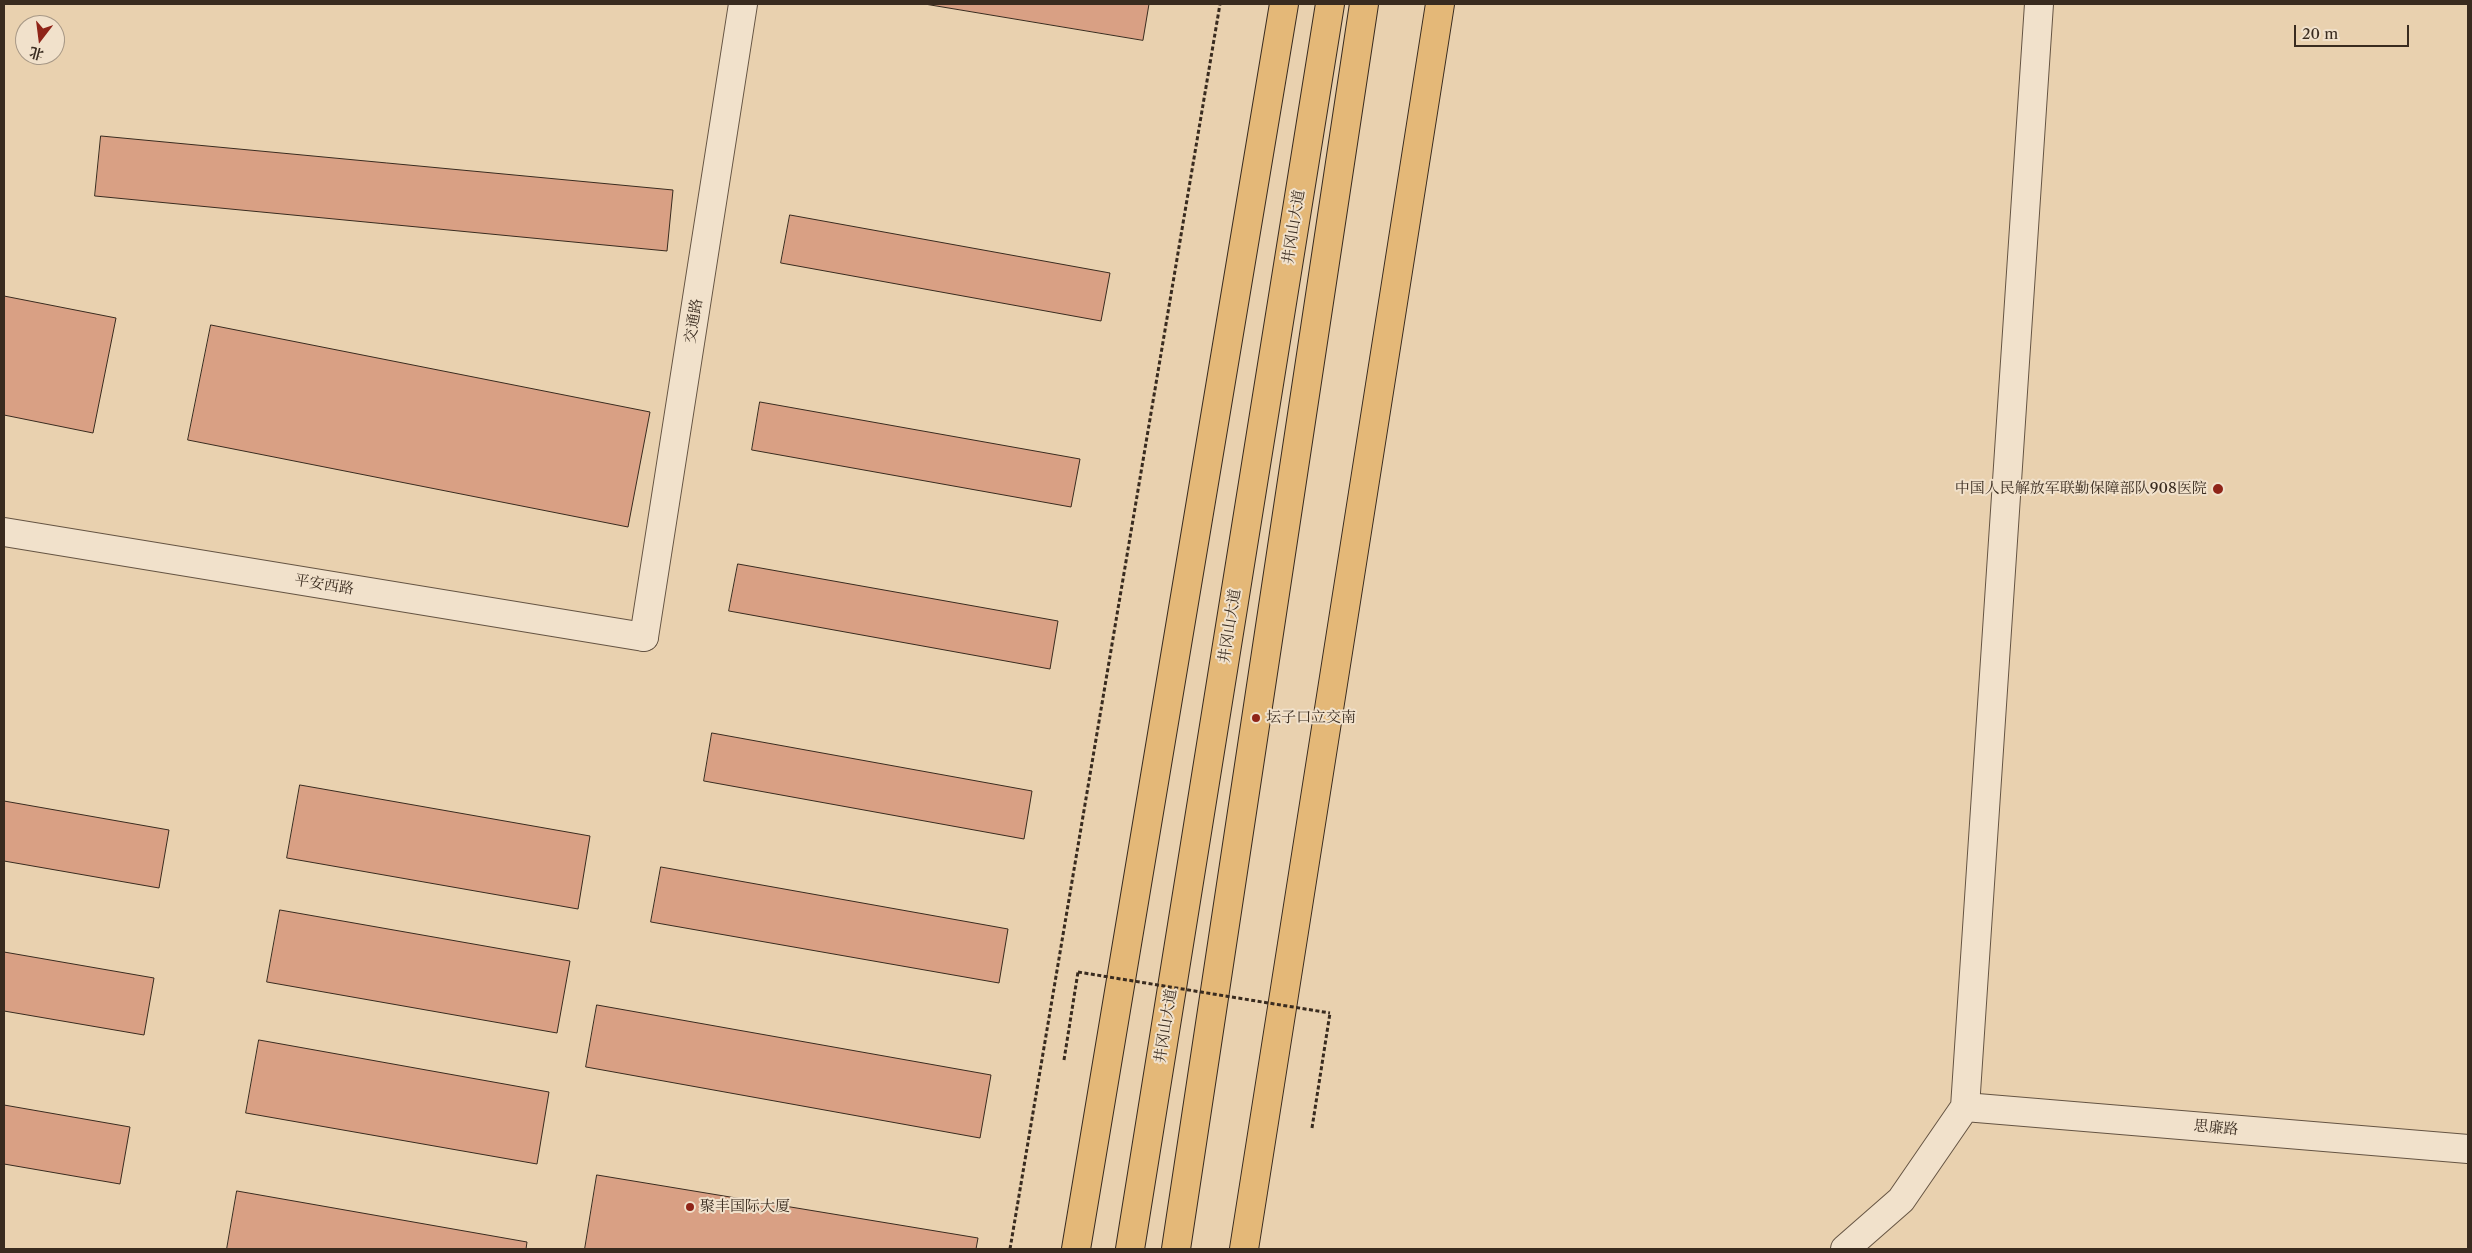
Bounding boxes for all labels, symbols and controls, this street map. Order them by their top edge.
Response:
north arrow [15,15,65,65]
scale bar [2297,15,2412,47]
text: 20 m [2302,24,2338,43]
text: 北 [27,43,45,64]
street label: 井冈山大道 [1279,189,1309,265]
street label: 交通路 [682,297,706,345]
place label: 中国人民解放军联勤保障部队908医院 [1955,480,2207,498]
marker: 中国人民解放军联勤保障部队908医院 [2211,482,2225,496]
street label: 平安西路 [293,571,355,599]
street label: 井冈山大道 [1215,588,1245,664]
place label: 坛子口立交南 [1266,709,1356,727]
marker: 坛子口立交南 [1250,712,1262,724]
street label: 井冈山大道 [1151,988,1181,1064]
street label: 思廉路 [2193,1117,2239,1139]
place label: 聚丰国际大厦 [700,1198,790,1216]
marker: 聚丰国际大厦 [684,1201,696,1213]

